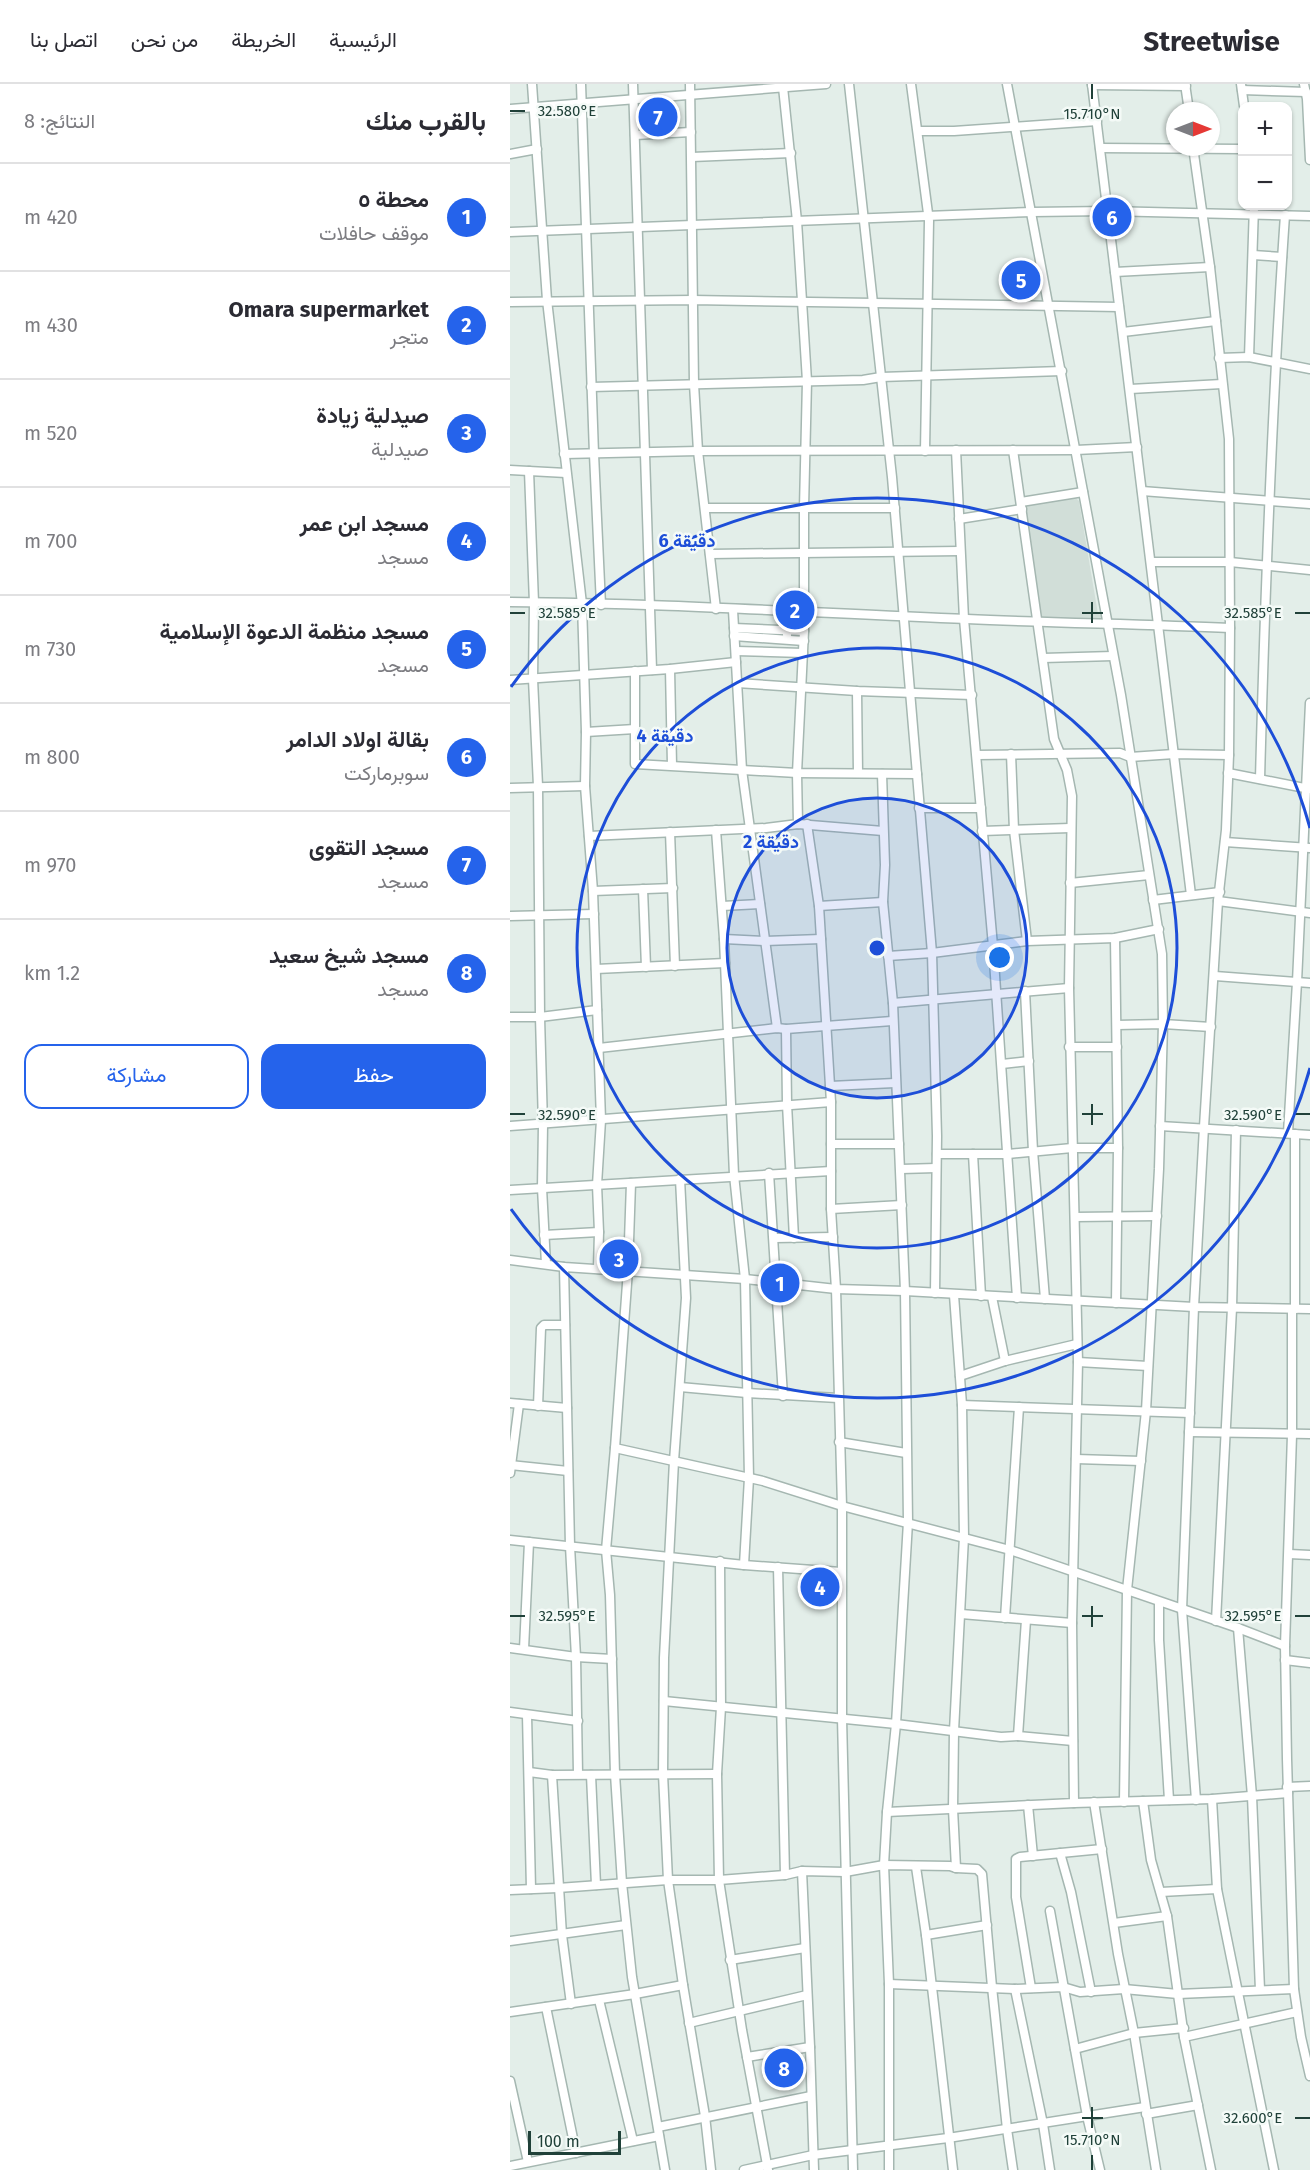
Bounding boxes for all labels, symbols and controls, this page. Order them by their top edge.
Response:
text: Streetwise [1143,25,1280,58]
text: اتصل بنا [30,27,98,53]
text: من نحن [131,27,198,53]
text: الخريطة [231,27,296,53]
text: الرئيسية [329,27,397,53]
pin: 7 [638,94,678,140]
text: 32.580°E [538,102,596,120]
north arrow [1166,102,1220,156]
map controls [1238,102,1292,210]
button: + [1238,102,1292,156]
text: 15.710°N [1064,105,1120,123]
text: بالقرب منك [366,106,486,137]
text: النتائج: 8 [24,109,95,133]
button: − [1238,156,1292,210]
text: محطة ٥ [358,186,429,213]
pin: 6 [1092,194,1132,240]
text: 420 m [24,205,78,229]
text: 1 [462,205,471,229]
text: موقف حافلات [319,221,429,245]
pin: 5 [1002,258,1040,302]
text: Omara supermarket [229,296,429,323]
text: 430 m [24,313,78,337]
text: 2 [461,313,472,337]
text: متجر [390,325,429,349]
text: صيدلية زيادة [316,402,429,429]
text: 520 m [24,421,77,445]
text: 3 [461,421,472,445]
text: صيدلية [371,437,429,461]
text: مسجد ابن عمر [300,510,429,537]
text: 700 m [24,529,77,553]
text: 4 [461,529,472,553]
text: 6 دقيقة [659,530,715,552]
text: مسجد [377,545,429,569]
pin: 2 [776,588,814,632]
text: 32.585°E [538,604,596,622]
text: 32.585°E [1224,604,1282,622]
text: مسجد منظمة الدعوة الإسلامية [159,618,429,645]
text: 730 m [24,637,76,661]
text: 5 [461,637,472,661]
text: مسجد [377,653,429,677]
text: 4 دقيقة [637,725,693,747]
text: بقالة اولاد الدامر [286,726,429,753]
text: 800 m [24,745,80,769]
text: 6 [461,745,472,769]
text: سوبرماركت [344,761,429,785]
text: 2 دقيقة [743,831,799,853]
text: مسجد التقوى [309,834,429,861]
text: 970 m [24,853,76,877]
text: 7 [462,853,471,877]
text: مسجد [377,869,429,893]
centre of rings [867,938,887,958]
text: مسجد شيخ سعيد [269,942,429,969]
your location [985,943,1014,972]
text: 1.2 km [24,961,80,985]
text: 8 [461,961,472,985]
text: مسجد [377,977,429,1001]
button: مشاركة [24,1044,249,1109]
button: حفظ [261,1044,486,1109]
text: 32.590°E [538,1106,596,1124]
text: 32.590°E [1224,1106,1282,1124]
pin: 3 [600,1236,638,1282]
pin: 1 [760,1260,800,1306]
pin: 4 [800,1564,840,1610]
text: 32.595°E [539,1607,595,1625]
text: 32.595°E [1225,1607,1281,1625]
pin: 8 [764,2046,804,2090]
text: 32.600°E [1224,2109,1282,2127]
scale bar [528,2128,621,2156]
text: 15.710°N [1064,2131,1120,2149]
text: 100 m [537,2132,580,2151]

